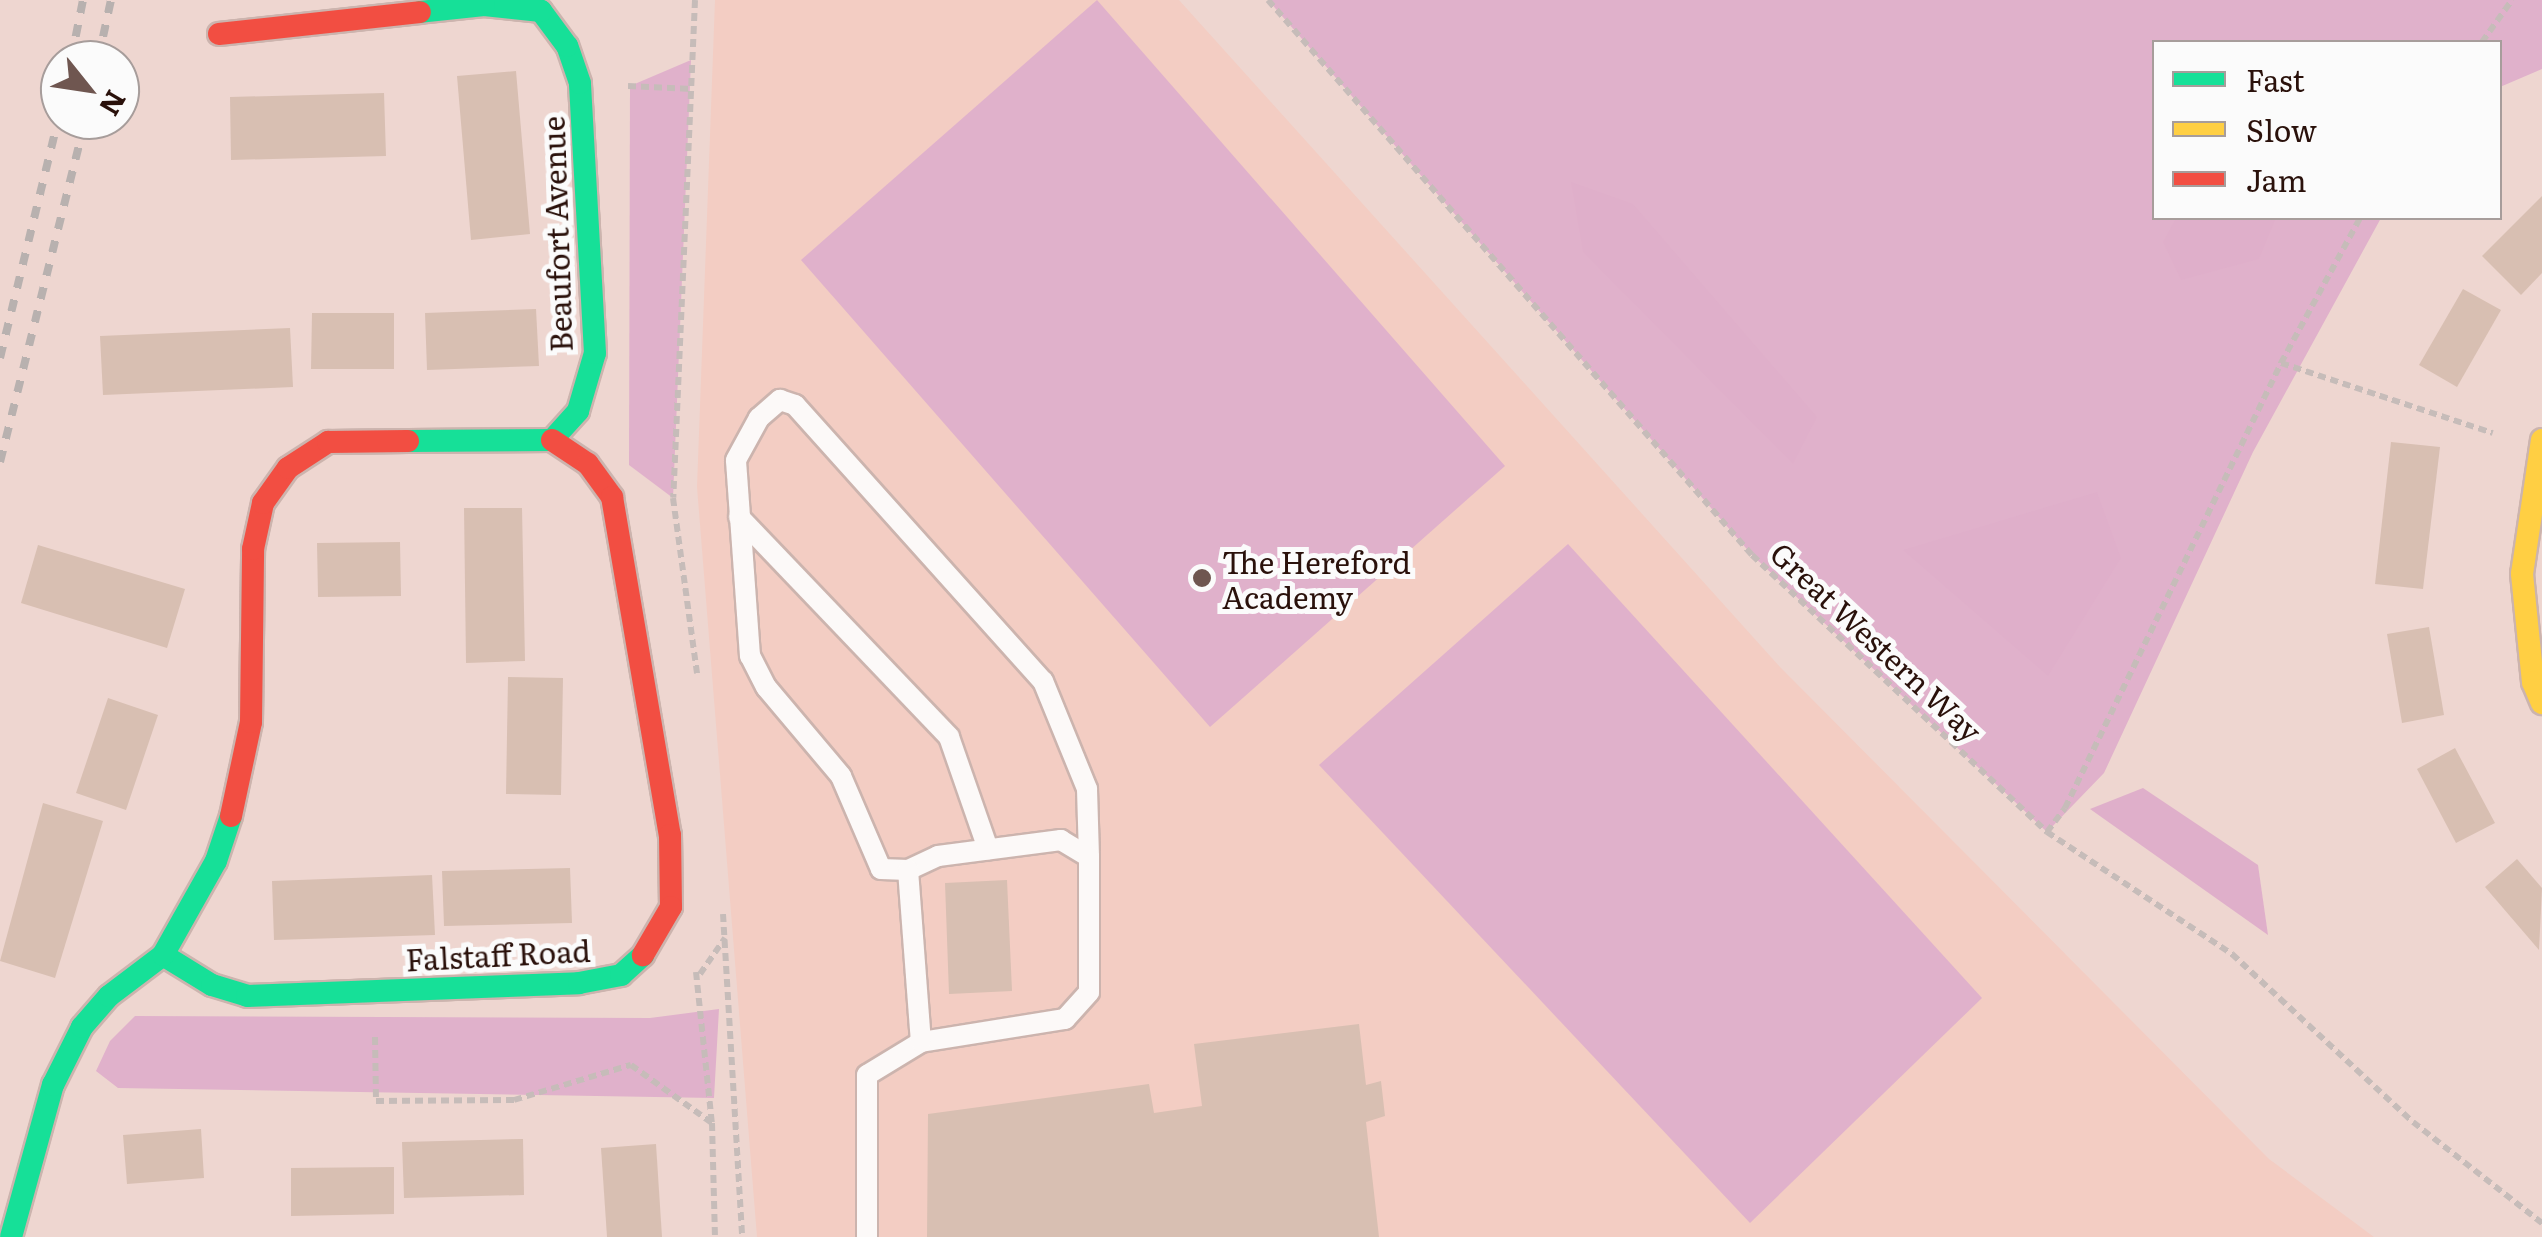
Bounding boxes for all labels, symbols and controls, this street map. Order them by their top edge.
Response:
north arrow [40,40,140,140]
legend [2152,40,2502,220]
text: Fast [2246,57,2305,101]
text: N [90,83,138,125]
text: Slow [2246,107,2317,151]
street label: Beaufort Avenue [534,115,578,353]
text: Jam [2246,157,2306,201]
street label: Great Western Way [1764,534,1990,748]
place label: The Hereford Academy [1222,543,1411,614]
marker: The Hereford Academy [1191,567,1213,589]
street label: Falstaff Road [405,931,591,977]

